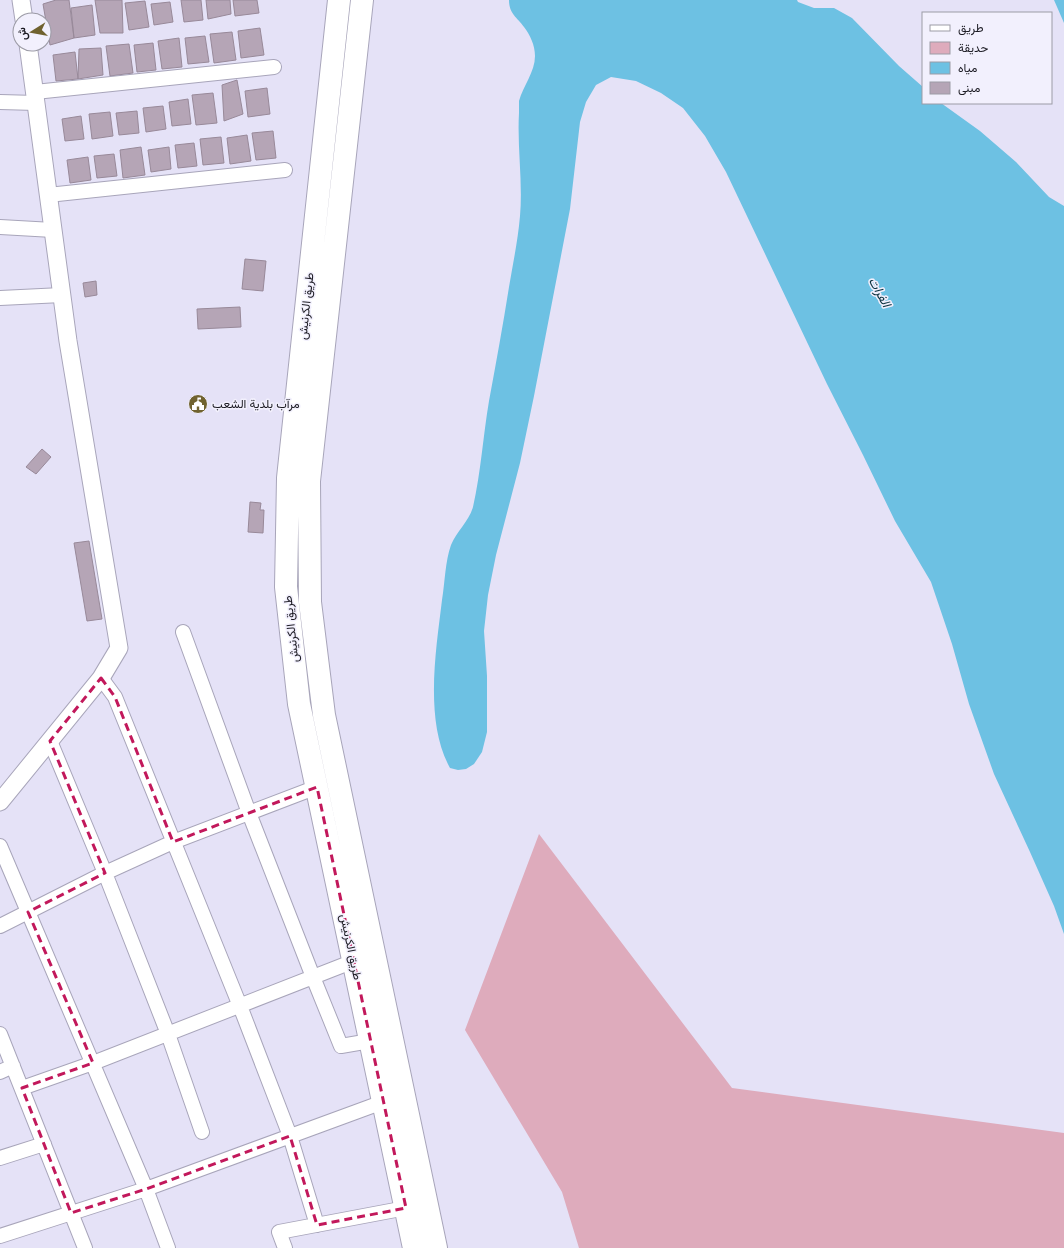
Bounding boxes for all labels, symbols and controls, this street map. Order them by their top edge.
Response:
north arrow [12,12,52,52]
legend [922,12,1052,104]
text: طريق [958,21,984,36]
text: ش [15,26,30,42]
text: حديقة [958,41,988,55]
text: مياه [958,61,977,75]
text: مبنى [958,81,980,96]
street label: طريق الكرنيش [296,272,317,340]
water label: الفرات [865,274,895,312]
public building icon: مرآب بلدية الشعب [187,393,209,415]
place label: مرآب بلدية الشعب [212,397,300,412]
street label: طريق الكرنيش [281,595,302,663]
street label: طريق الكرنيش [336,913,365,982]

